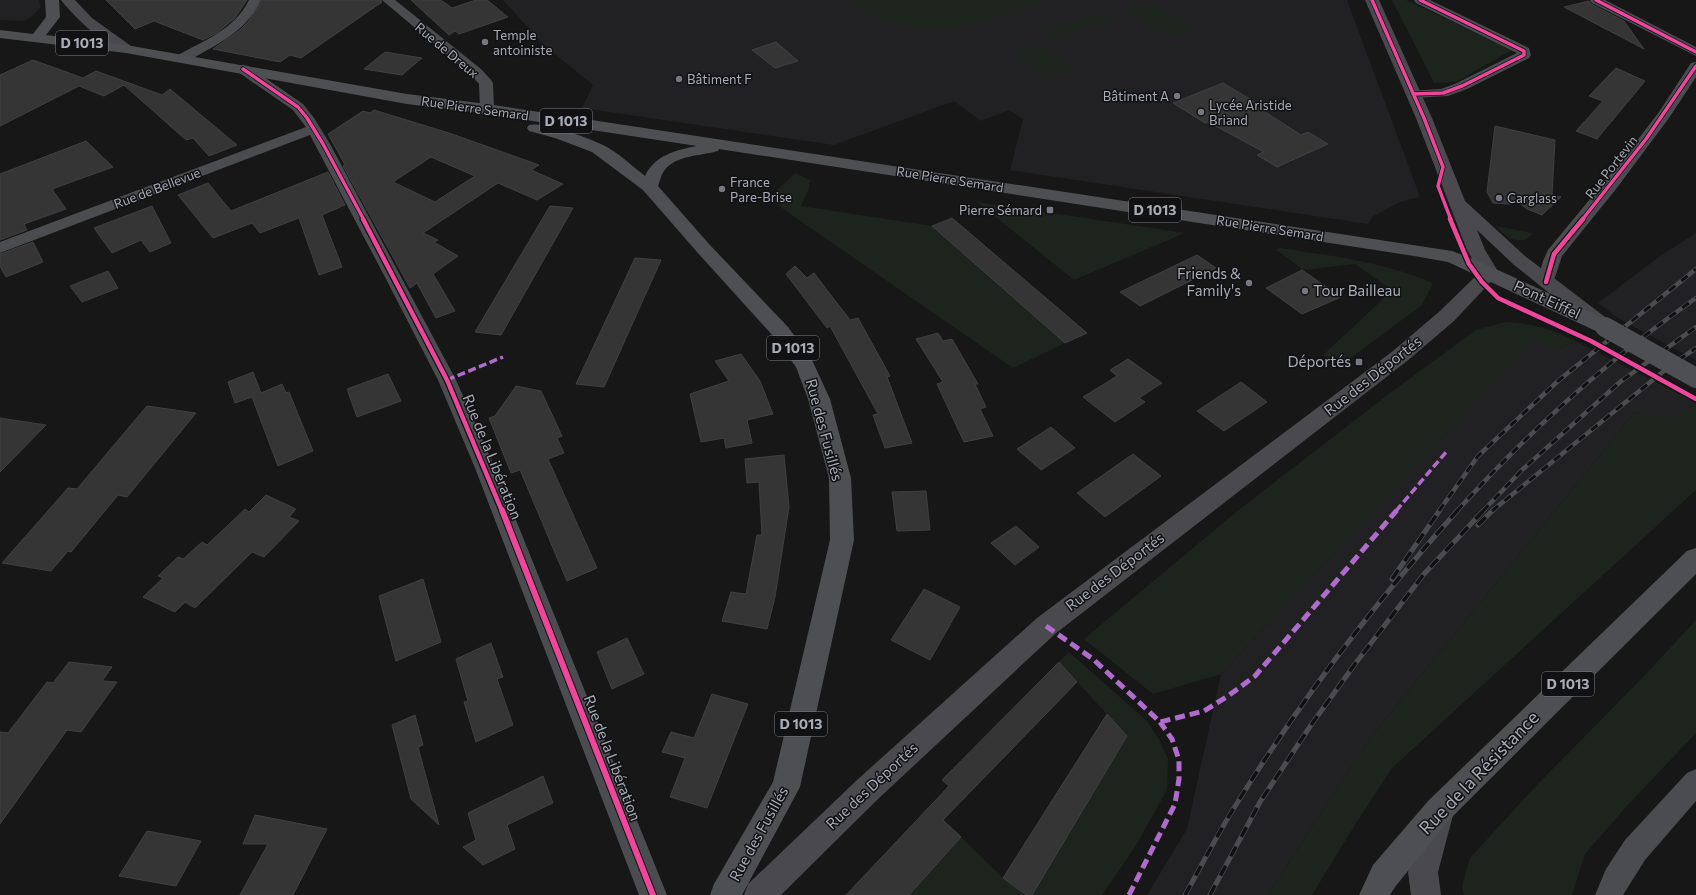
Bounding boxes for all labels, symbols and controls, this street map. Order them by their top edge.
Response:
street label: Rue de Dreux [412,19,482,81]
place label: Temple antoiniste [493,27,552,58]
road number: D 1013 [56,31,108,55]
marker: Temple antoiniste [480,37,490,47]
place label: Bâtiment F [687,71,752,87]
marker: Bâtiment F [674,74,684,84]
place label: Bâtiment A [1103,88,1169,104]
marker: Bâtiment A [1172,91,1182,101]
street label: Rue Pierre Semard [420,93,530,123]
place label: Lycée Aristide Briand [1209,97,1292,128]
marker: Lycée Aristide Briand [1196,107,1206,117]
road number: D 1013 [540,109,592,133]
street label: Rue Portevin [1581,132,1641,202]
street label: Rue Pierre Semard [895,163,1005,195]
street label: Rue de Bellevue [111,164,203,212]
place label: France Pare-Brise [730,174,792,205]
marker: France Pare-Brise [717,184,727,194]
place label: Carglass [1507,190,1557,206]
marker: Carglass [1494,193,1504,203]
road number: D 1013 [1129,198,1181,222]
place label: Pierre Sémard [959,202,1042,218]
marker: Pierre Sémard [1045,205,1055,215]
street label: Rue Pierre Semard [1215,212,1325,244]
place label: Friends & Family's [1177,264,1241,299]
street label: Pont Eiffel [1511,276,1584,322]
marker: Friends & Family's [1244,278,1254,288]
place label: Tour Bailleau [1313,281,1401,299]
marker: Tour Bailleau [1300,286,1310,296]
street label: Rue des Déportés [1320,331,1425,419]
road number: D 1013 [767,336,819,360]
place label: Déportés [1287,352,1351,370]
marker: Déportés [1354,357,1364,367]
street label: Rue des Fusillés [803,377,847,483]
street label: Rue de la Libération [460,391,526,522]
street label: Rue des Déportés [1061,528,1167,614]
road number: D 1013 [1542,672,1594,696]
street label: Rue de la Libération [581,692,645,823]
street label: Rue de la Résistance [1414,706,1543,839]
road number: D 1013 [775,712,827,736]
street label: Rue des Déportés [822,738,921,832]
street label: Rue des Fusillés [725,783,792,884]

